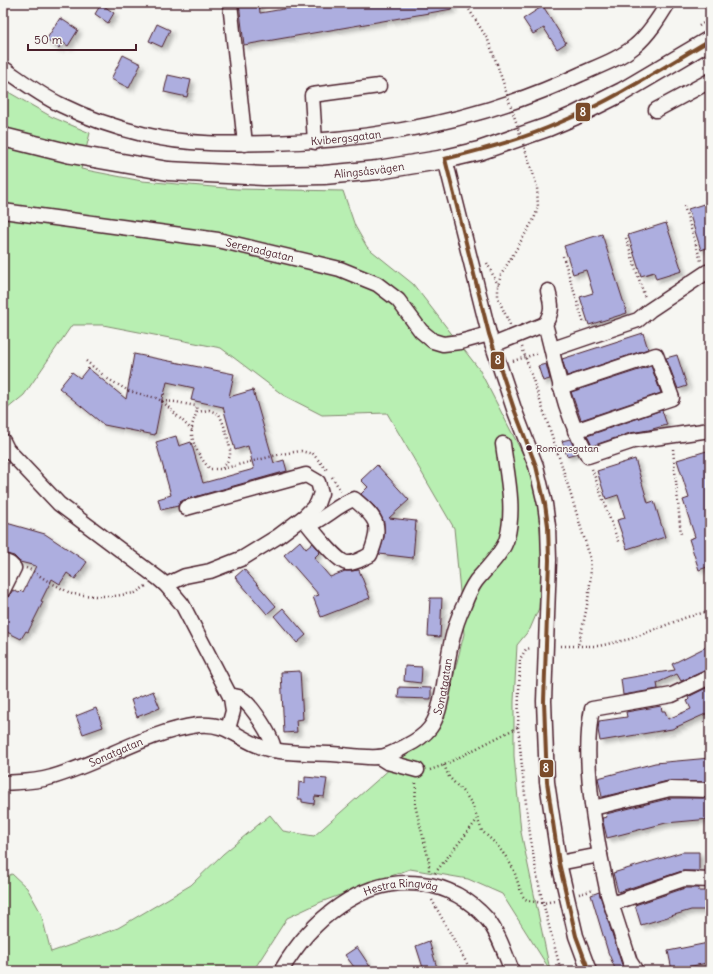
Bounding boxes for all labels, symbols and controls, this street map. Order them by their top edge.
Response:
scale bar [28,26,136,52]
text: 50 m [34,32,63,47]
line badge: 8 [575,102,591,122]
text: 8 [580,105,586,119]
street label: Kvibergsgatan [310,127,382,148]
street label: Alingsåsvägen [333,159,405,181]
street label: Serenadgatan [224,235,296,265]
line badge: 8 [490,351,505,370]
text: 8 [495,353,501,367]
place label: Romansgatan [536,442,599,455]
marker: Romansgatan [524,443,534,453]
street label: Sonatgatan [430,657,455,717]
street label: Sonatgatan [87,734,145,770]
line badge: 8 [539,759,554,778]
text: 8 [543,761,549,775]
street label: Hestra Ringväg [361,876,440,899]

